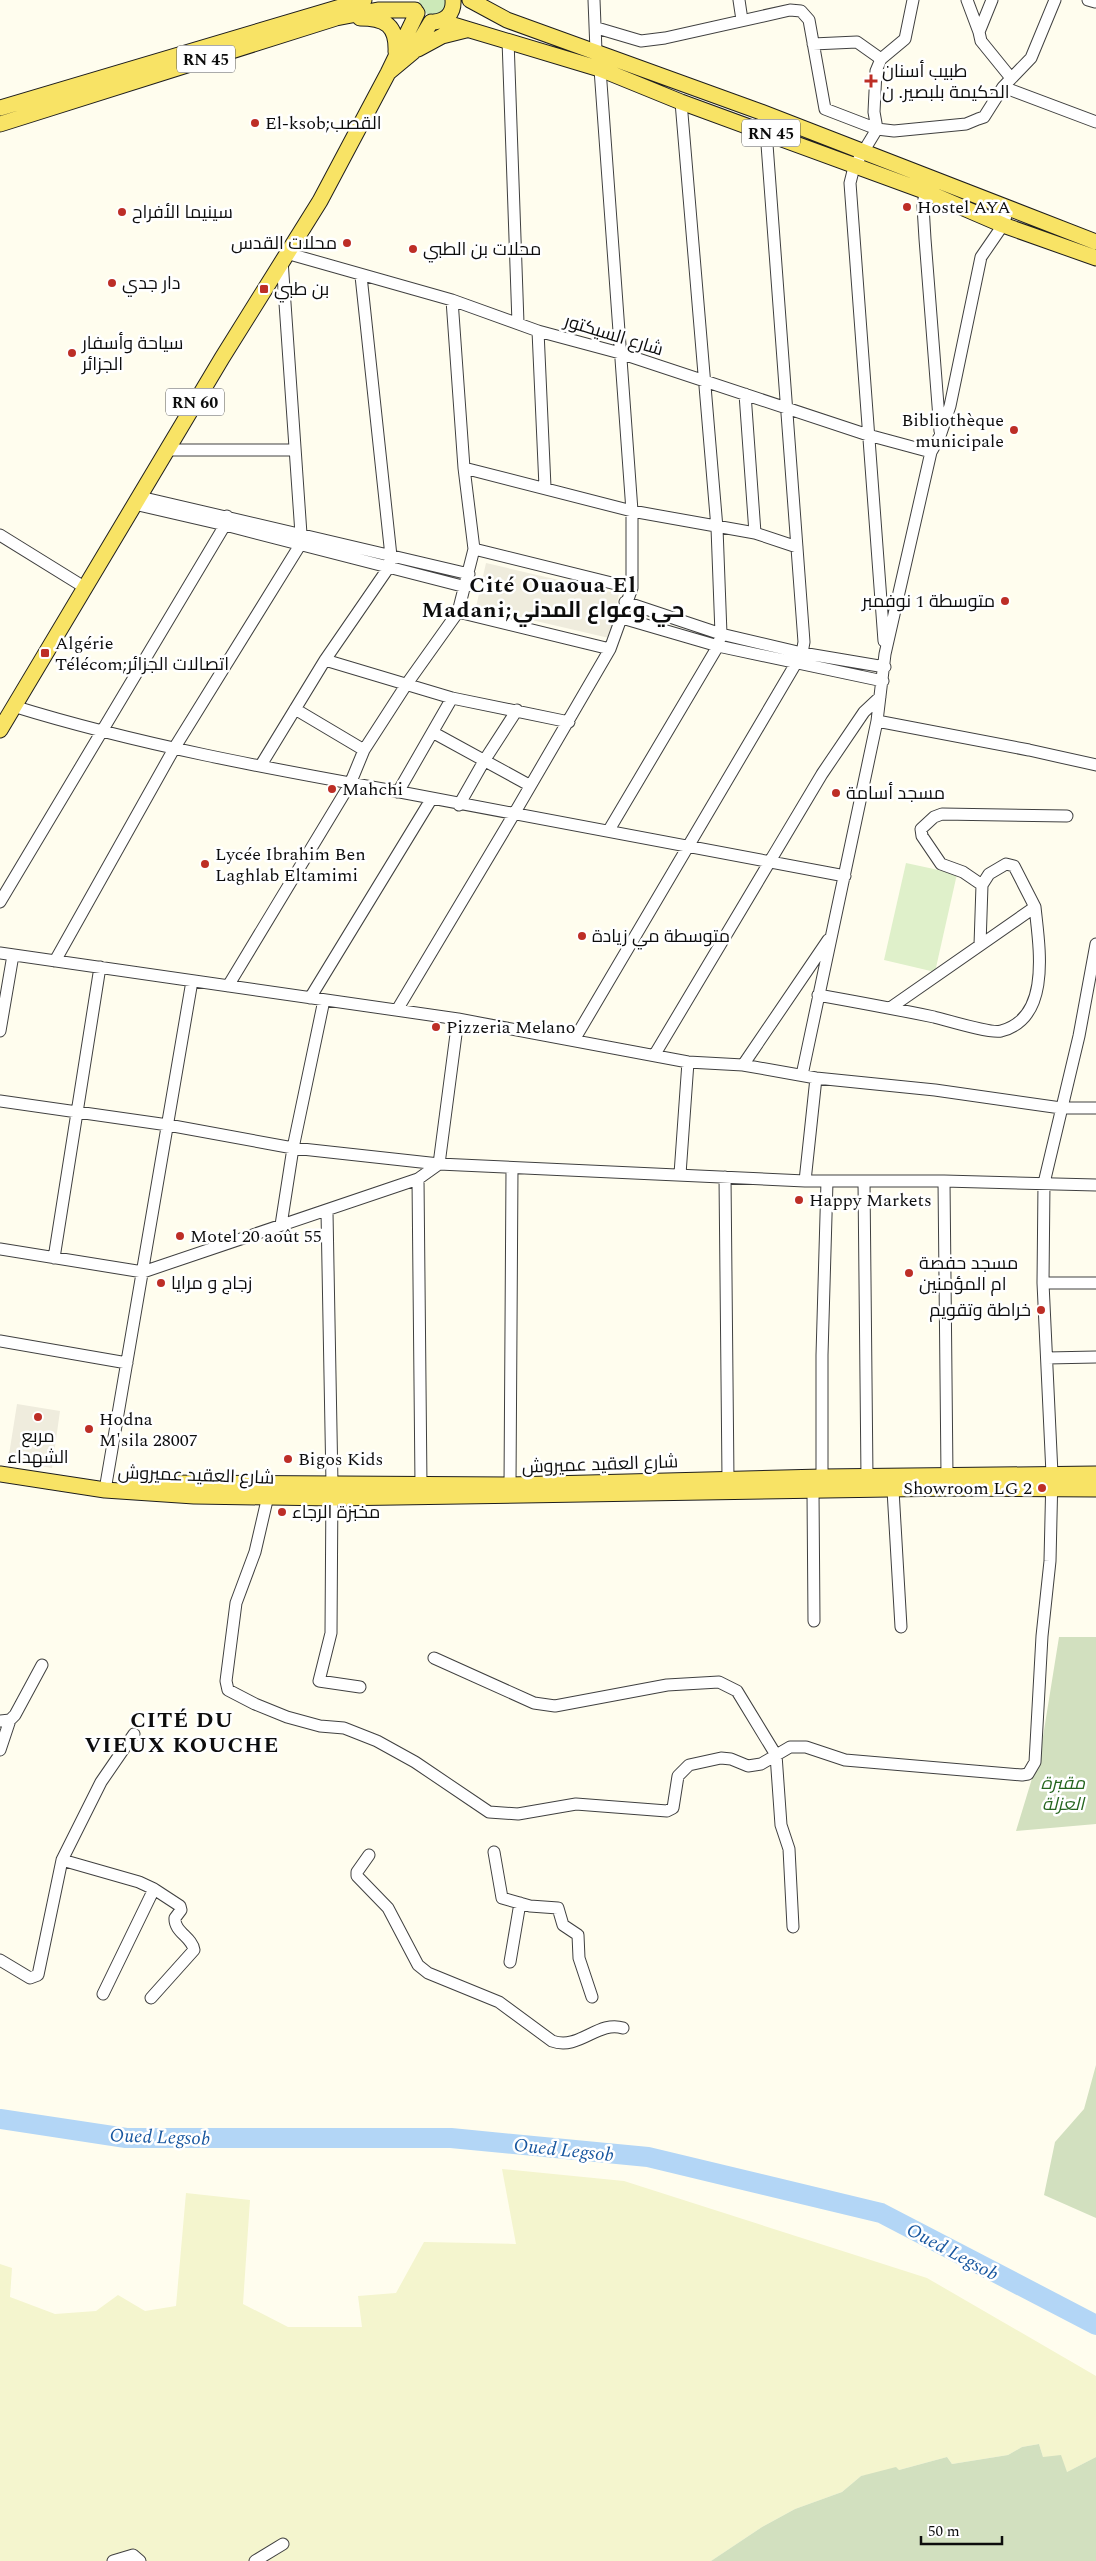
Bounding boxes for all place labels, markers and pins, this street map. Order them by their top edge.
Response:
place label: طبيب أسنان الحكيمة بلبصير. ن [882,58,1010,106]
marker: طبيب أسنان الحكيمة بلبصير. ن [864,74,878,88]
place label: El-ksob;القصب [265,110,382,137]
marker: El-ksob;القصب [249,117,261,129]
place label: Hostel AYA [917,194,1011,221]
place label: سينيما الأفراح [132,199,233,226]
marker: Hostel AYA [901,201,913,213]
marker: سينيما الأفراح [116,206,128,218]
place label: محلات القدس [231,230,337,257]
place label: محلات بن الطبي [423,236,541,263]
marker: محلات القدس [341,237,353,249]
marker: محلات بن الطبي [407,243,419,255]
place label: دار جدي [122,270,181,297]
place label: بن طبي [274,276,329,303]
marker: دار جدي [106,277,118,289]
marker: بن طبي [258,283,270,295]
place label: سياحة وأسفار الجزائر [81,330,183,378]
marker: سياحة وأسفار الجزائر [66,347,78,359]
place label: Bibliothèque municipale [901,407,1004,455]
marker: Bibliothèque municipale [1008,424,1020,436]
place label: متوسطة 1 نوفمبر [861,588,995,615]
marker: متوسطة 1 نوفمبر [999,595,1011,607]
place label: Algérie Télécom;اتصالات الجزائر [55,630,229,678]
marker: Algérie Télécom;اتصالات الجزائر [39,647,51,659]
place label: Mahchi [342,776,403,803]
place label: مسجد أسامة [846,780,945,807]
marker: Mahchi [326,783,338,795]
marker: مسجد أسامة [830,787,842,799]
place label: Lycée Ibrahim Ben Laghlab Eltamimi [215,841,366,889]
marker: Lycée Ibrahim Ben Laghlab Eltamimi [199,858,211,870]
place label: متوسطة مي زيادة [592,923,730,950]
marker: متوسطة مي زيادة [576,930,588,942]
place label: Pizzeria Melano [446,1014,575,1041]
marker: Pizzeria Melano [430,1021,442,1033]
place label: Happy Markets [809,1187,932,1214]
marker: Happy Markets [793,1194,805,1206]
place label: Motel 20 août 55 [190,1223,322,1250]
marker: Motel 20 août 55 [174,1230,186,1242]
place label: مسجد حفصة ام المؤمنين [919,1250,1018,1298]
marker: مسجد حفصة ام المؤمنين [903,1267,915,1279]
place label: زجاج و مرايا [171,1270,252,1297]
marker: زجاج و مرايا [155,1277,167,1289]
place label: خراطة وتقويم [929,1297,1031,1324]
marker: خراطة وتقويم [1035,1304,1047,1316]
place label: Hodna M'sila 28007 [99,1406,198,1454]
marker: مربع الشهداء [32,1411,44,1423]
place label: مربع الشهداء [7,1423,69,1471]
marker: Hodna M'sila 28007 [83,1423,95,1435]
place label: Bigos Kids [298,1446,383,1473]
marker: Bigos Kids [282,1453,294,1465]
place label: Showroom LG 2 [903,1475,1032,1502]
marker: Showroom LG 2 [1036,1482,1048,1494]
place label: مخبزة الرجاء [292,1499,380,1526]
marker: مخبزة الرجاء [276,1506,288,1518]

